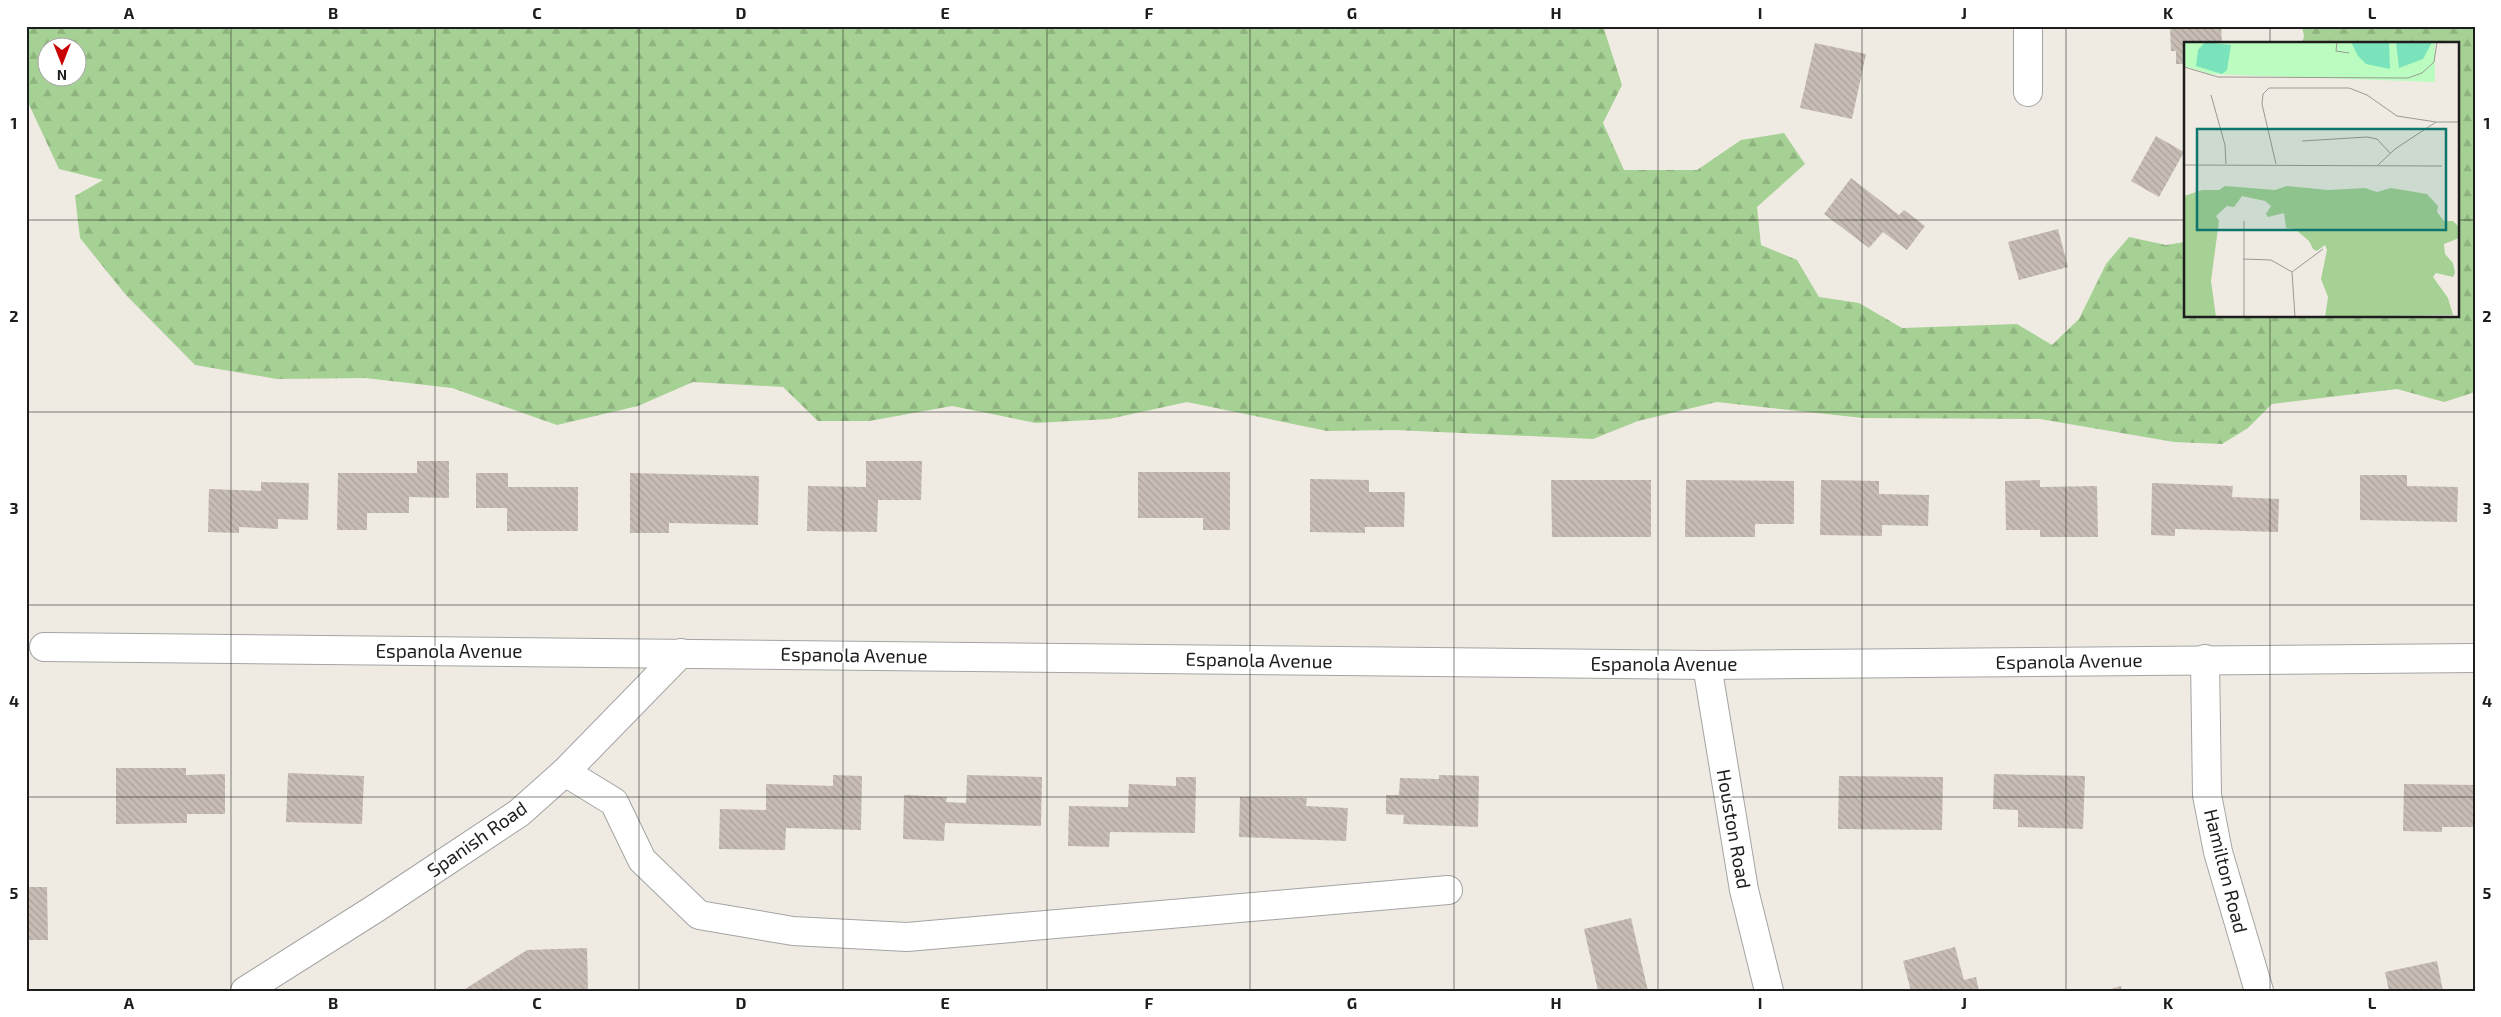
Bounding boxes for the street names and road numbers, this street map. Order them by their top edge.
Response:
street label: Espanola Avenue [375,639,523,662]
street label: Espanola Avenue [780,642,928,667]
street label: Espanola Avenue [1185,647,1333,672]
street label: Espanola Avenue [1995,648,2143,673]
street label: Espanola Avenue [1590,652,1738,675]
street label: Houston Road [1713,767,1756,891]
street label: Spanish Road [422,796,531,881]
street label: Hamilton Road [2200,806,2253,935]

